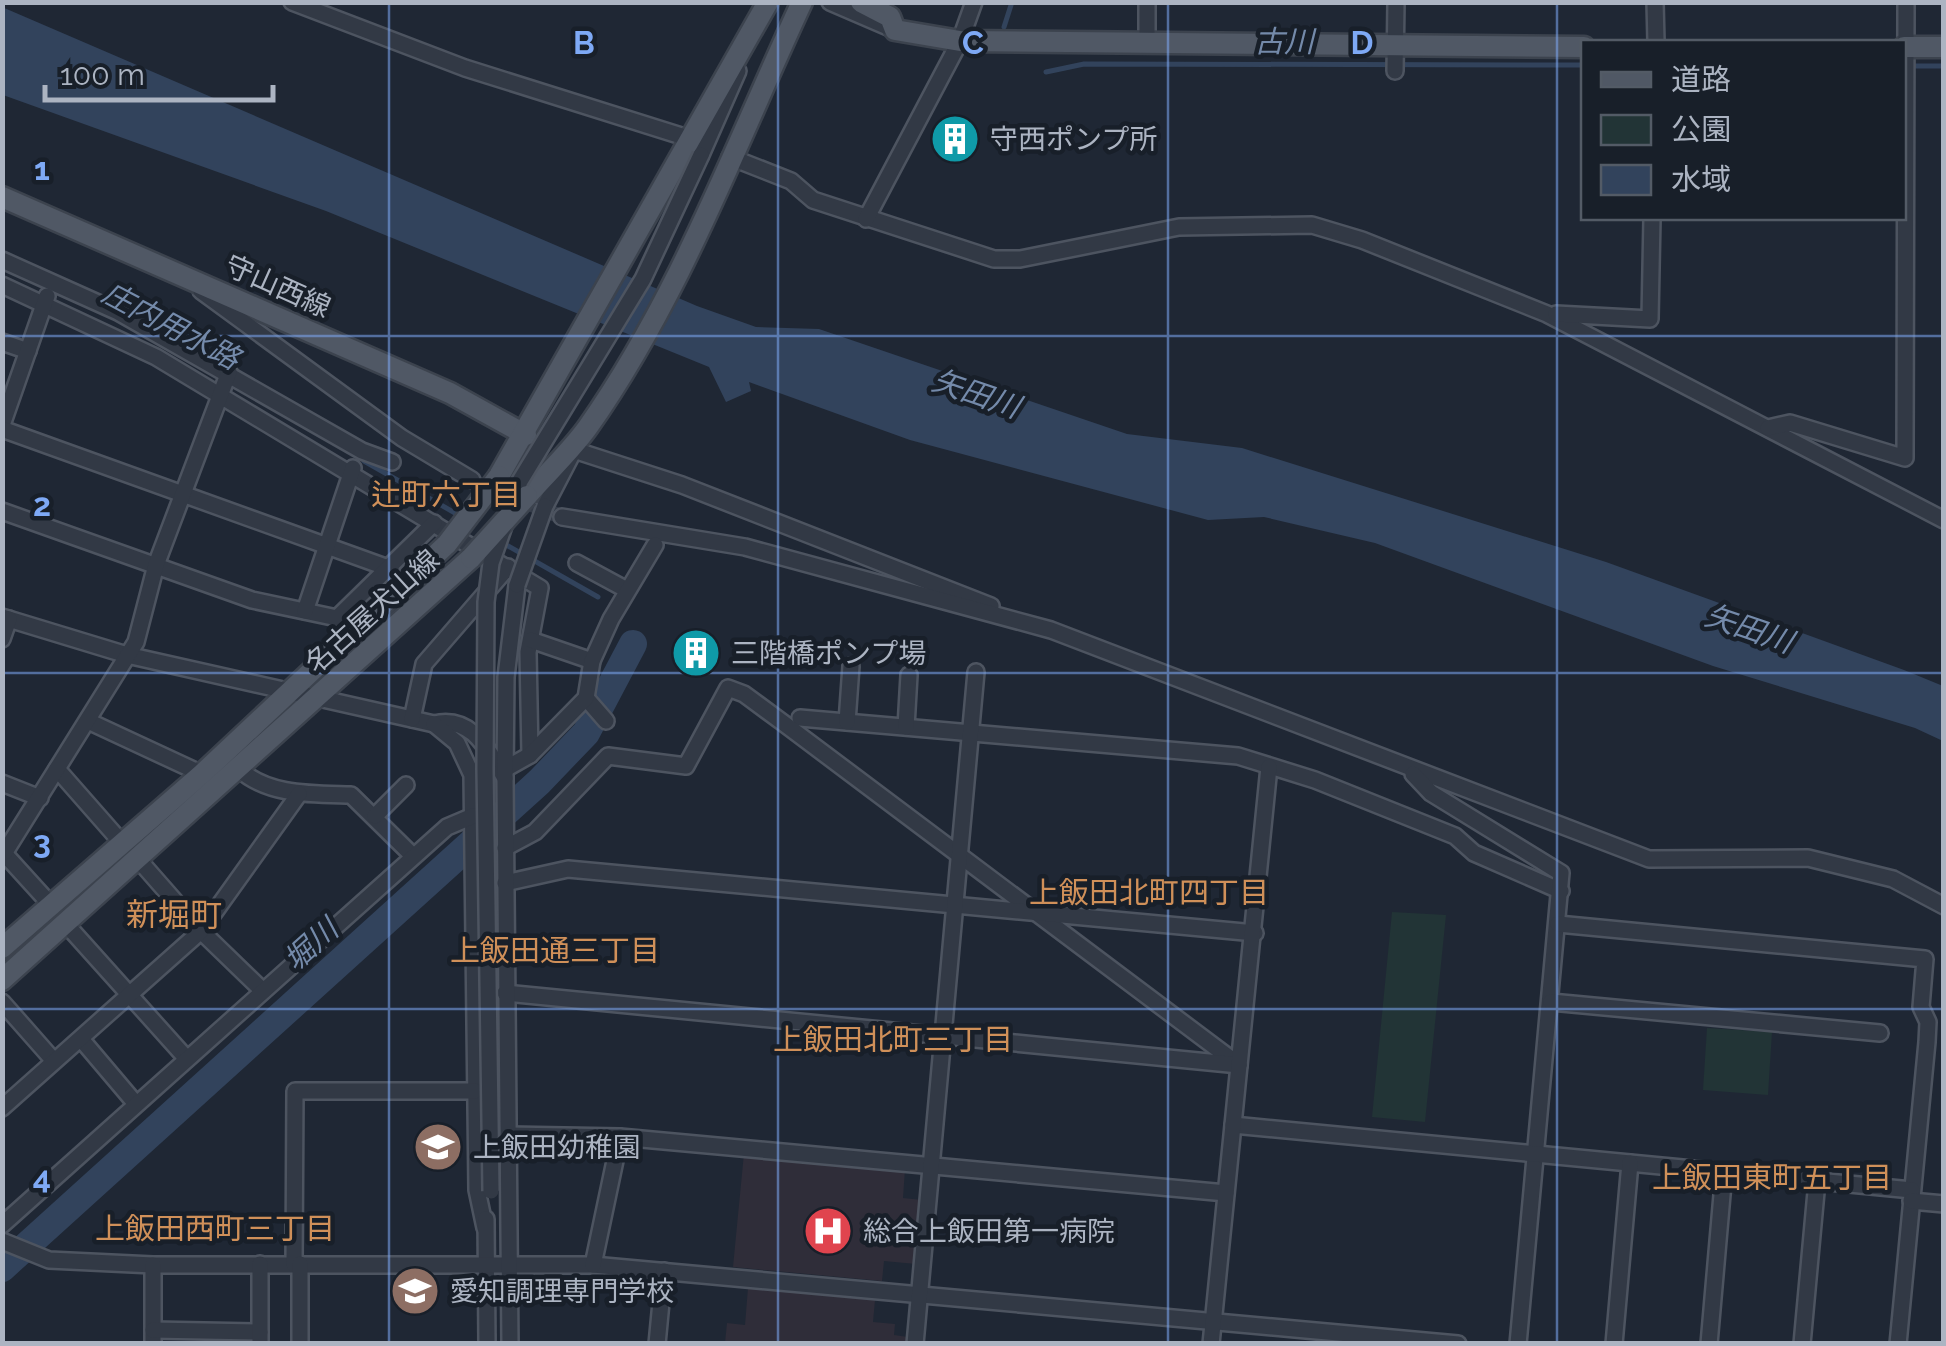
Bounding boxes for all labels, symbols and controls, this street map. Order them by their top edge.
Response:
text: B [573,24,595,61]
text: C [962,24,984,61]
water label: 古川 [1254,24,1317,59]
text: D [1351,24,1373,61]
scale bar [45,40,272,102]
legend [1581,40,1906,220]
text: 100 m [60,57,145,92]
text: 道路 [1671,62,1731,97]
text: 公園 [1671,112,1731,147]
building icon: 守西ポンプ所 [929,113,981,165]
place label: 守西ポンプ所 [990,123,1157,156]
text: 1 [34,150,50,187]
text: 水域 [1671,162,1731,197]
street label: 守山西線 [220,249,336,324]
water label: 庄内用水路 [97,275,248,378]
water label: 矢田川 [928,362,1027,426]
district label: 辻町六丁目 [371,477,521,512]
text: 2 [33,486,51,523]
street label: 名古屋犬山線 [299,543,446,680]
water label: 矢田川 [1701,597,1800,661]
building icon: 三階橋ポンプ場 [670,627,722,679]
place label: 三階橋ポンプ場 [731,637,926,670]
text: 3 [33,823,51,860]
district label: 上飯田北町四丁目 [1029,875,1269,910]
district label: 新堀町 [126,896,222,933]
water label: 堀川 [277,910,347,978]
district label: 上飯田通三丁目 [450,933,660,968]
district label: 上飯田北町三丁目 [773,1022,1013,1057]
school or university icon: 上飯田幼稚園 [412,1121,464,1173]
place label: 上飯田幼稚園 [473,1131,641,1164]
text: 4 [33,1159,51,1196]
district label: 上飯田東町五丁目 [1652,1160,1892,1195]
hospital icon: 総合上飯田第一病院 [802,1205,854,1257]
district label: 上飯田西町三丁目 [95,1211,335,1246]
place label: 総合上飯田第一病院 [863,1215,1115,1248]
school or university icon: 愛知調理専門学校 [389,1265,441,1317]
place label: 愛知調理専門学校 [450,1275,674,1308]

